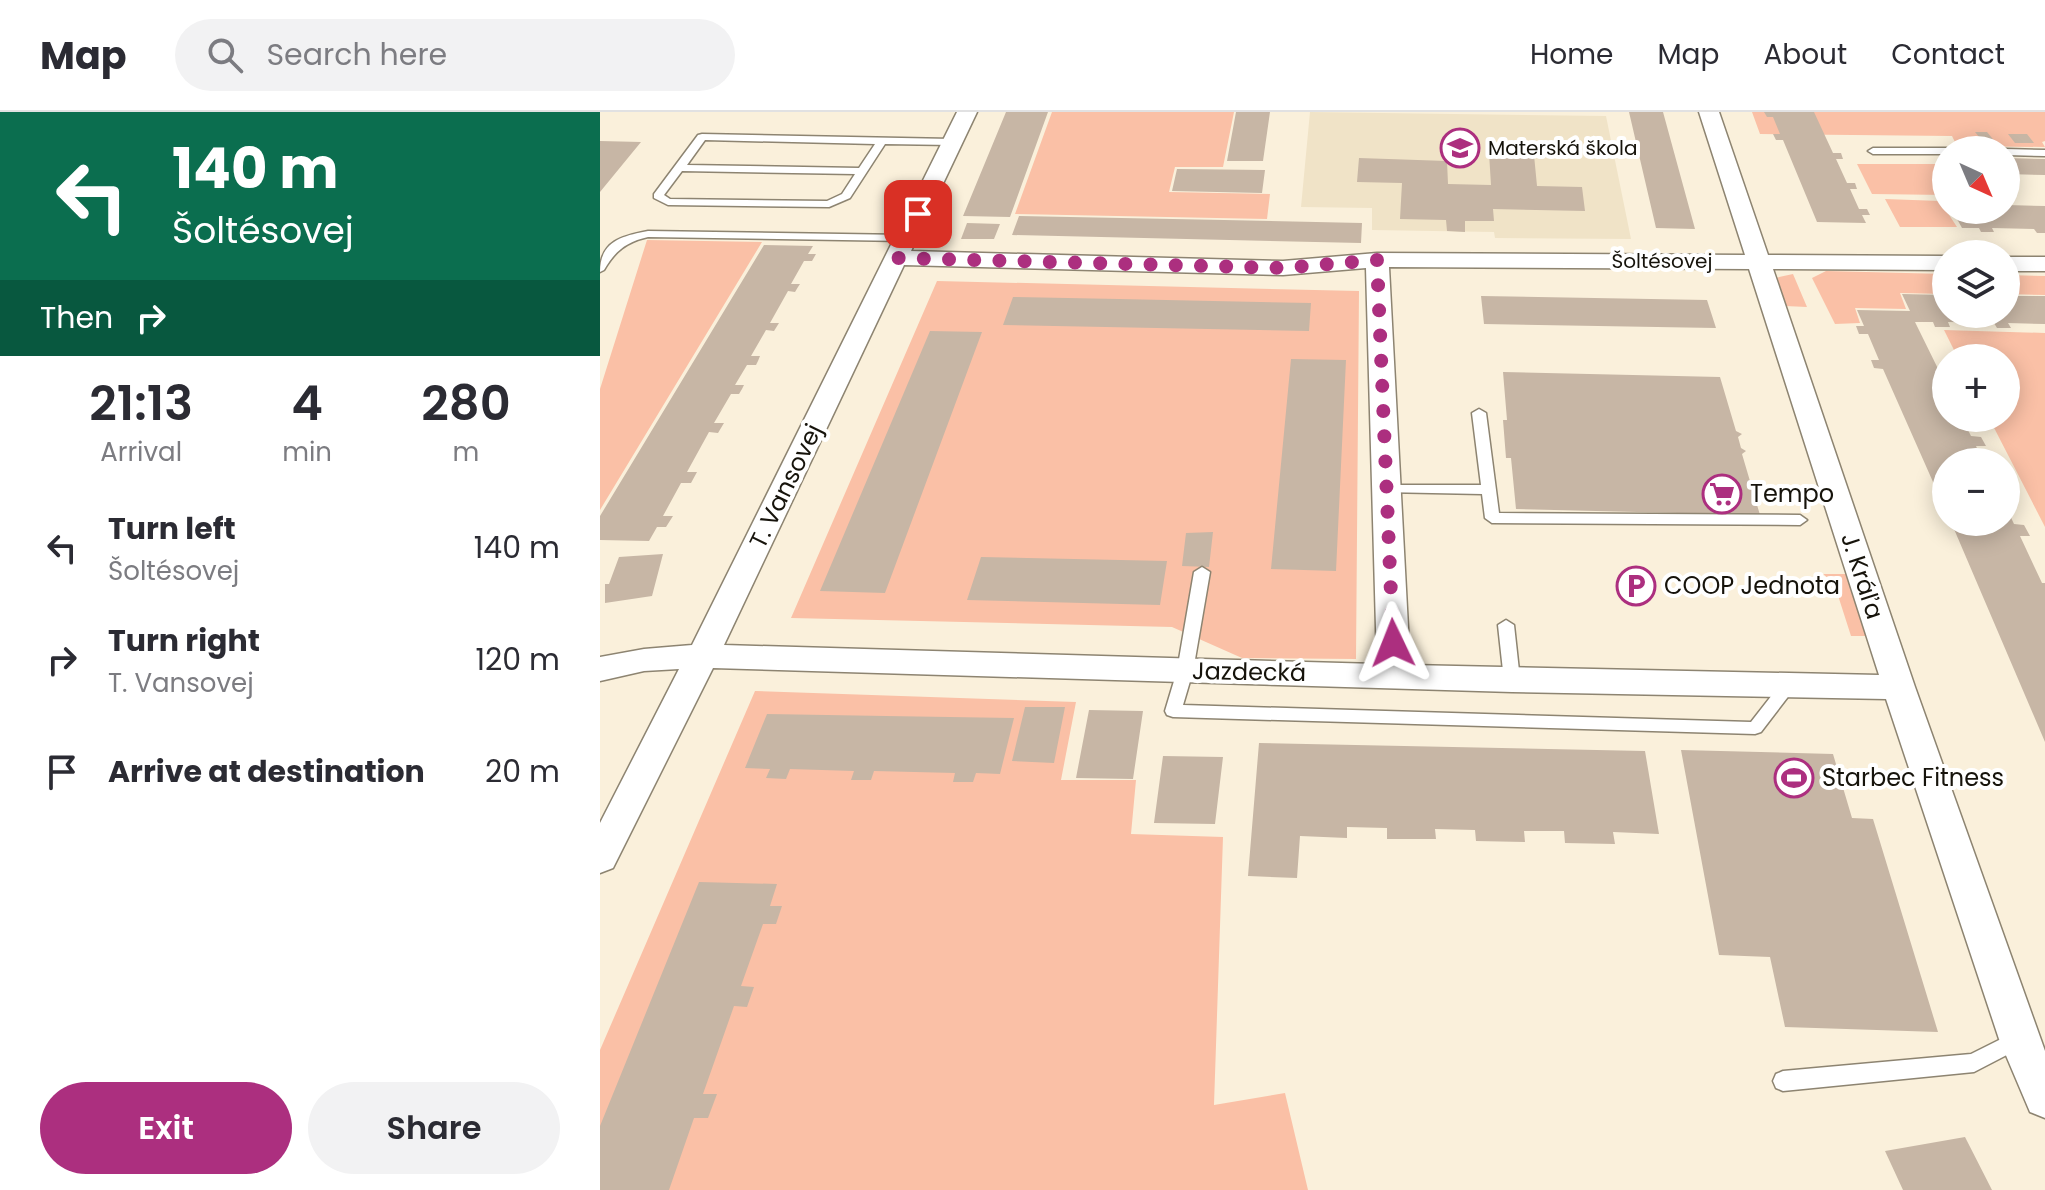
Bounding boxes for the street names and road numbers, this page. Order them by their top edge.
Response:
street label: Šoltésovej [1612,247,1712,275]
street label: T. Vansovej [741,418,830,553]
street label: J. Kráľa [1833,529,1892,623]
street label: Jazdecká [1192,654,1306,689]

